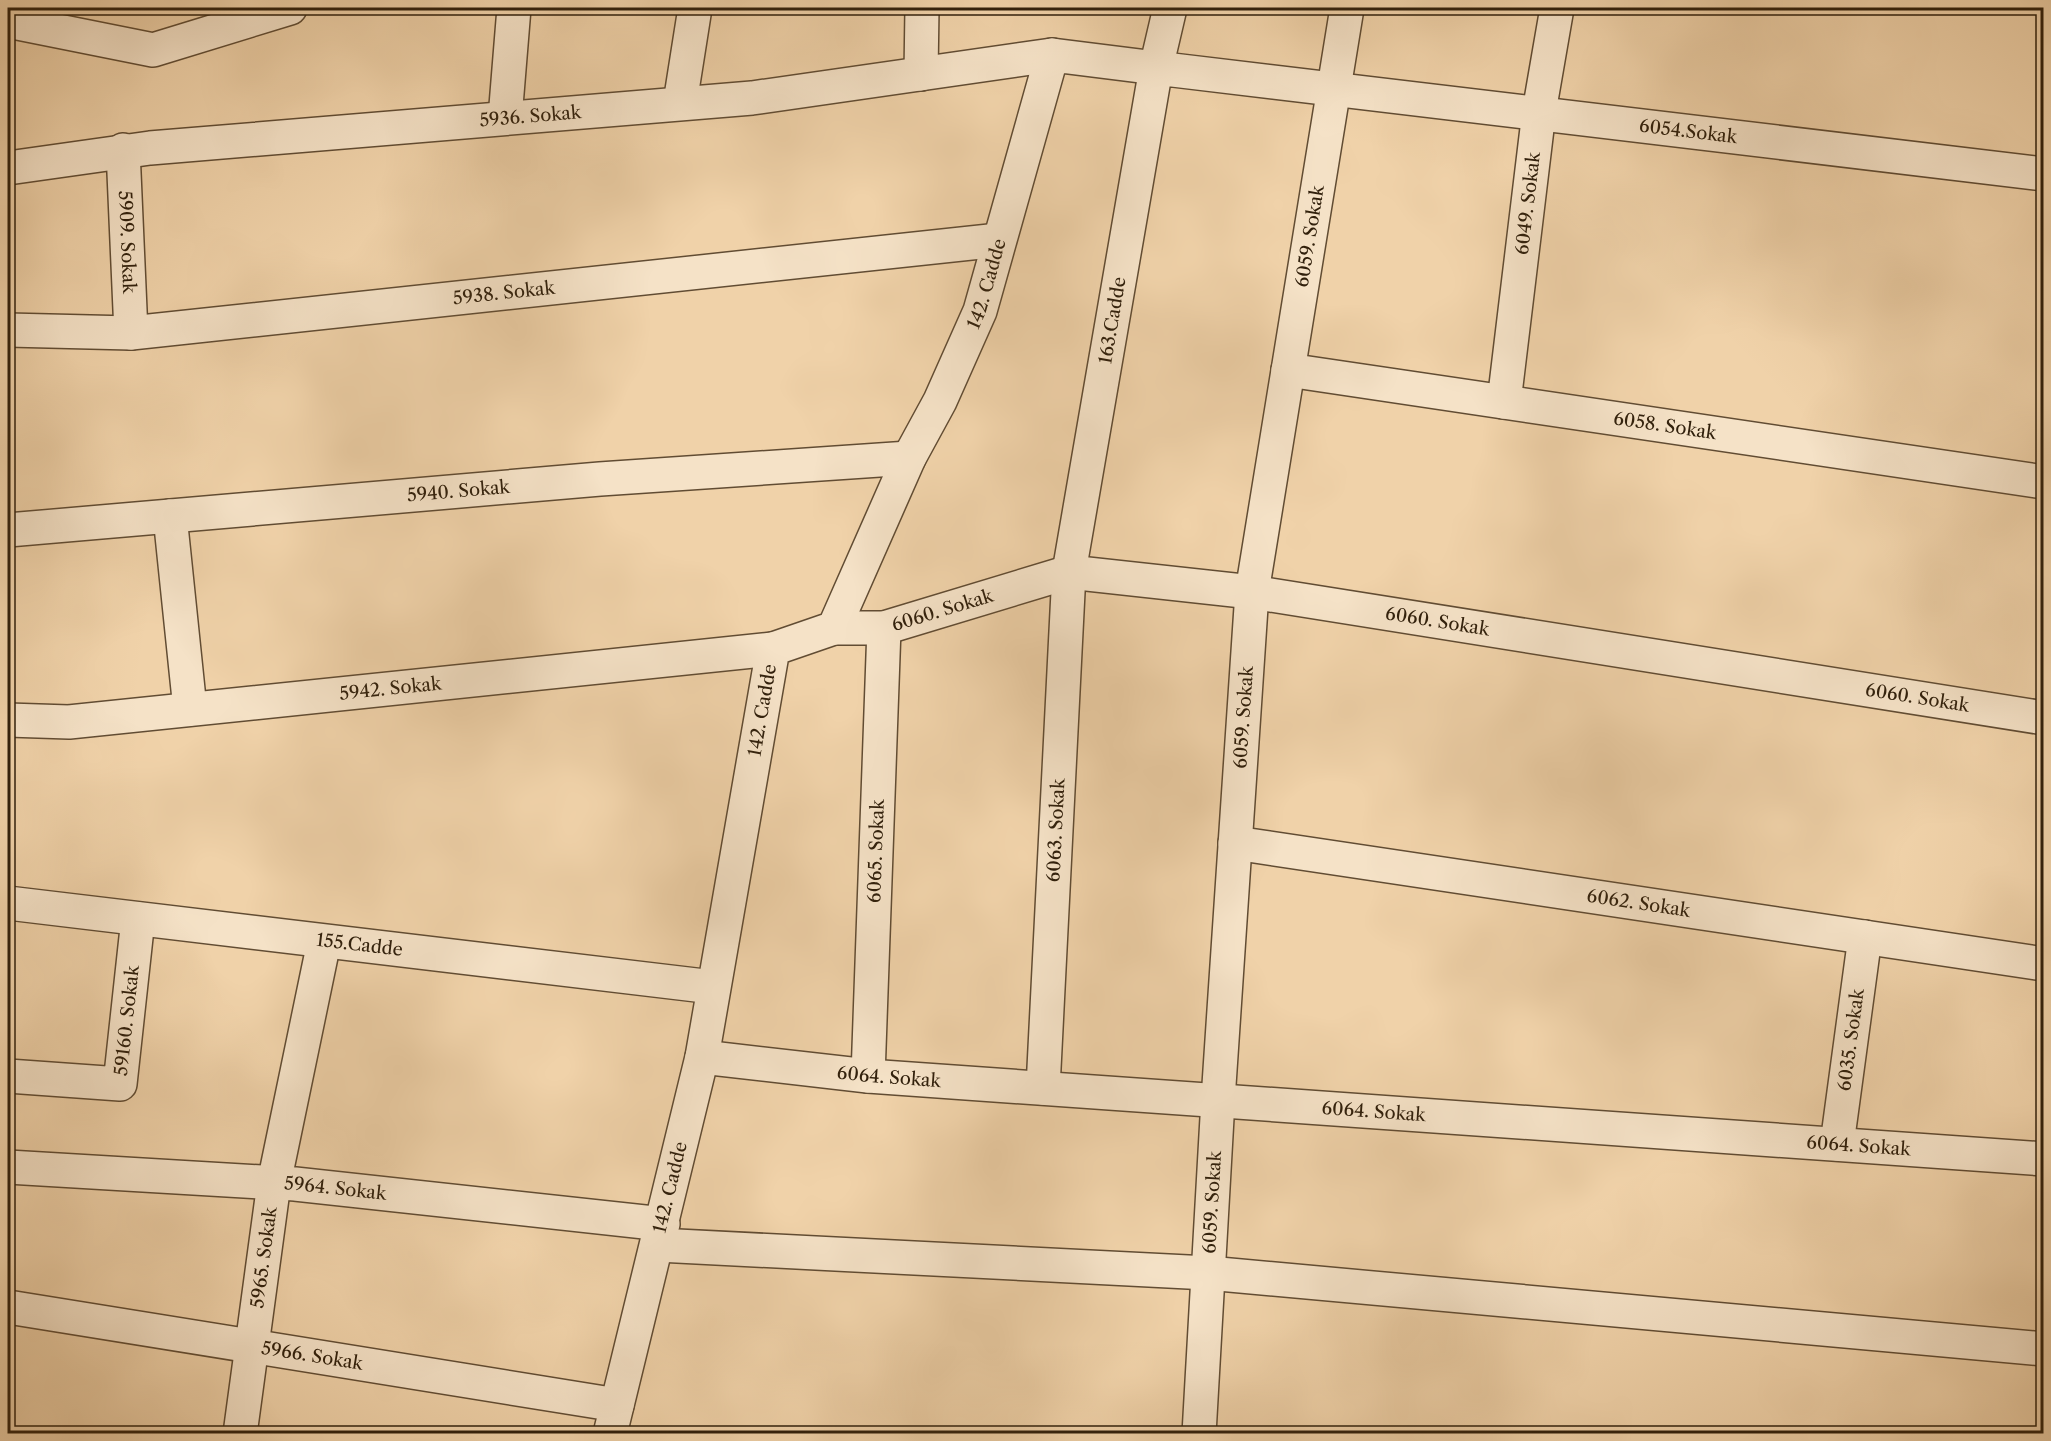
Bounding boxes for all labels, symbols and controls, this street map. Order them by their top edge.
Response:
street label: 5936. Sokak [478,101,584,132]
street label: 6054.Sokak [1638,115,1740,148]
street label: 6049. Sokak [1511,149,1545,256]
street label: 6059. Sokak [1291,182,1329,289]
street label: 5909. Sokak [114,190,140,295]
street label: 142. Cadde [962,236,1011,332]
street label: 163.Cadde [1094,275,1131,365]
street label: 5938. Sokak [452,276,557,309]
street label: 6058. Sokak [1612,407,1719,445]
street label: 5940. Sokak [406,476,512,507]
street label: 6060. Sokak [889,584,997,636]
street label: 6060. Sokak [1384,602,1492,641]
street label: 142. Cadde [744,662,781,758]
street label: 6059. Sokak [1229,664,1258,769]
street label: 5942. Sokak [338,672,444,705]
street label: 6060. Sokak [1864,679,1972,717]
street label: 6063. Sokak [1042,776,1070,883]
street label: 6065. Sokak [863,797,889,903]
street label: 6062. Sokak [1585,885,1693,922]
street label: 155.Cadde [315,929,404,961]
street label: 59160. Sokak [110,963,144,1077]
street label: 6035. Sokak [1833,986,1869,1092]
street label: 6064. Sokak [836,1062,943,1092]
street label: 6064. Sokak [1321,1097,1428,1126]
street label: 6064. Sokak [1806,1131,1913,1161]
street label: 142. Cadde [648,1139,692,1235]
street label: 6059. Sokak [1198,1149,1226,1254]
street label: 5964. Sokak [284,1172,389,1205]
street label: 5965. Sokak [246,1204,282,1310]
street label: 5966. Sokak [260,1337,366,1375]

